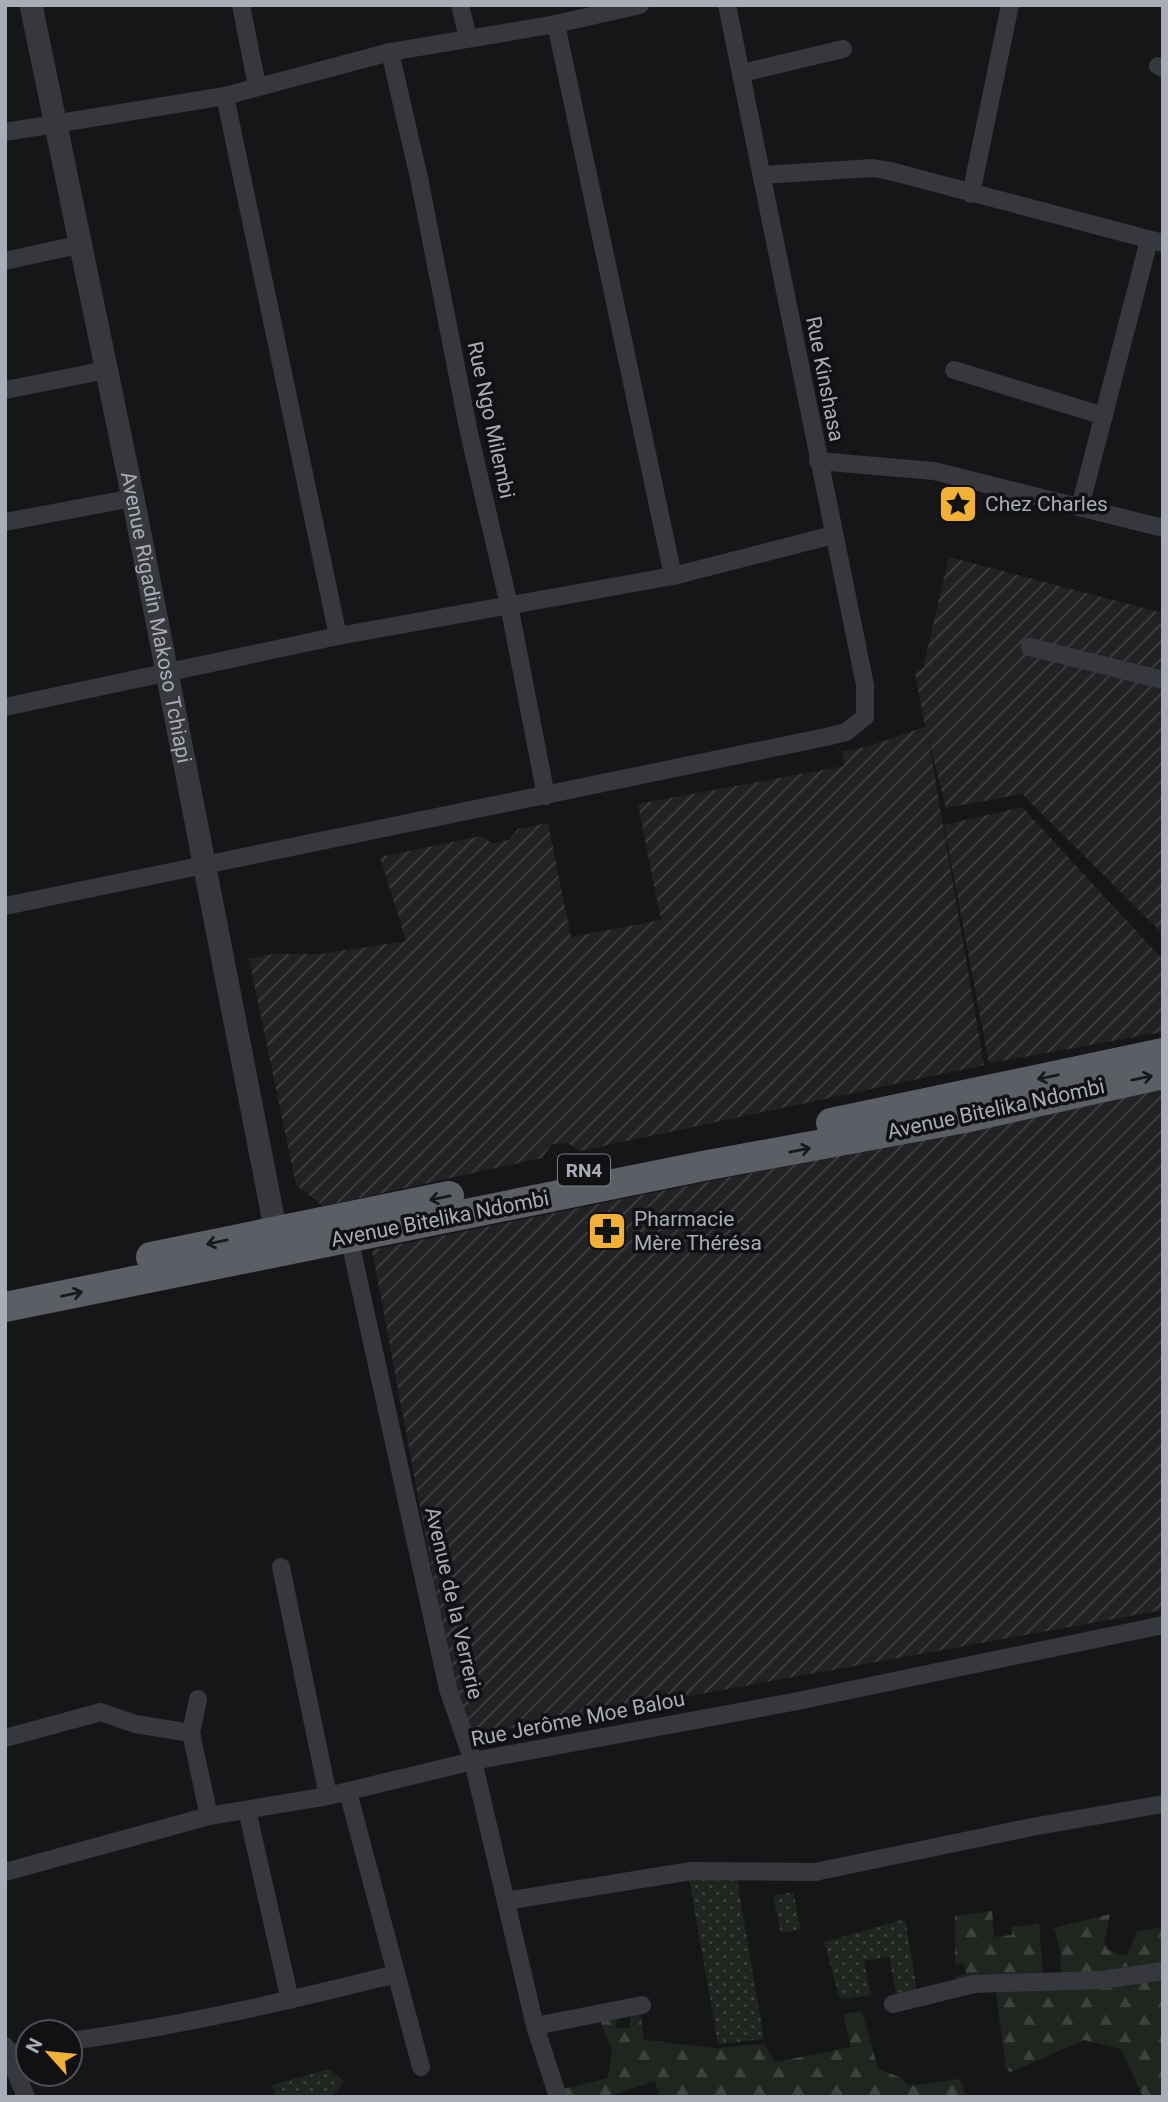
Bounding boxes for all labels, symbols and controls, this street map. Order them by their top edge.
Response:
street label: Rue Kinshasa [801,314,849,444]
street label: Rue Ngo Milembi [463,339,519,501]
street label: Avenue Rigadin Makoso Tchiapi [116,469,196,765]
place icon: Chez Charles [937,483,979,525]
place label: Chez Charles [985,492,1108,516]
one-way arrow [1037,1071,1060,1084]
one-way arrow [1130,1071,1153,1085]
street label: Avenue Bitelika Ndombi [885,1074,1107,1144]
one-way arrow [788,1142,811,1156]
road number: RN4 [558,1154,610,1186]
street label: Avenue Bitelika Ndombi [329,1186,551,1252]
one-way arrow [429,1191,452,1205]
place label: Pharmacie Mère Thérésa [634,1207,762,1255]
pharmacy icon: Pharmacie Mère Thérésa [586,1210,628,1252]
one-way arrow [206,1236,229,1250]
one-way arrow [60,1286,83,1300]
street label: Avenue de la Verrerie [420,1505,488,1701]
street label: Rue Jerôme Moe Balou [469,1687,687,1751]
north arrow [14,2018,84,2088]
text: N [21,2034,48,2057]

